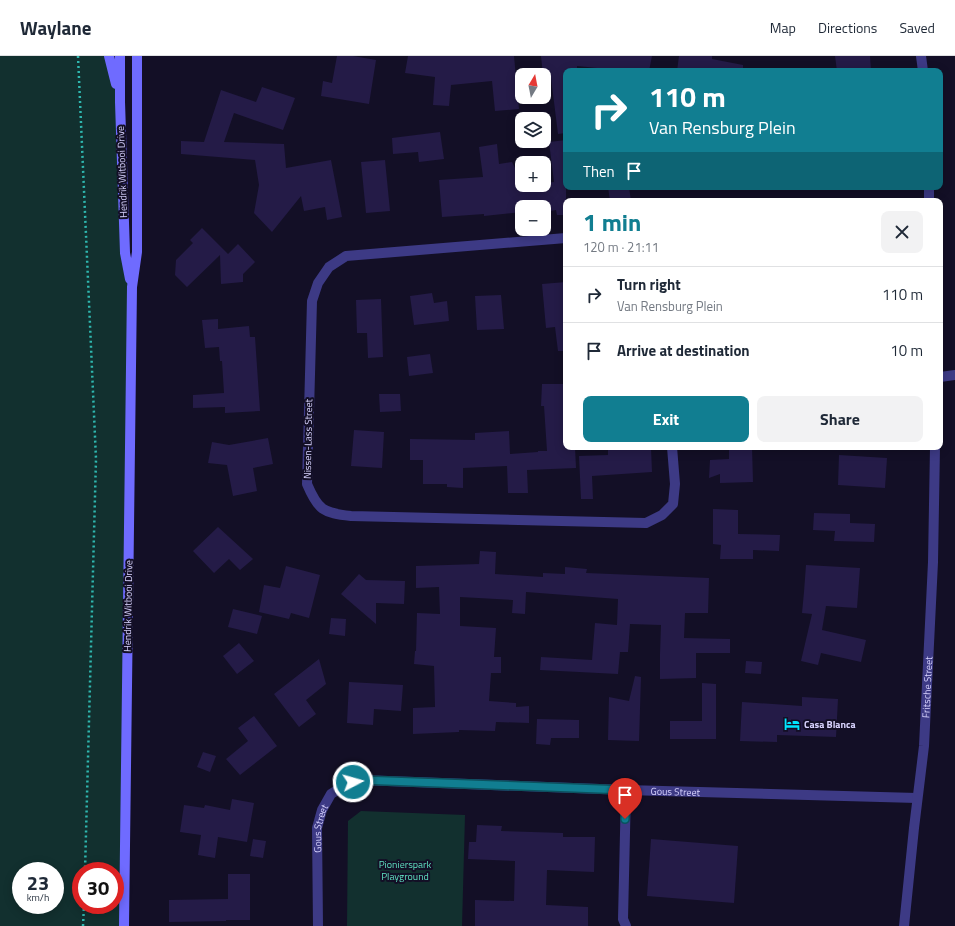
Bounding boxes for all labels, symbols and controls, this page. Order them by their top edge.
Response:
text: Waylane [20,13,92,42]
text: Map [770,17,796,38]
text: Directions [818,17,877,38]
text: Saved [899,17,935,38]
north arrow [515,68,551,104]
map controls [515,68,551,236]
text: 110 m [649,75,726,118]
icon: right [583,84,635,136]
button: layers [515,112,551,148]
text: Van Rensburg Plein [649,114,796,141]
street label: Hendrik Witbooi Drive [113,126,131,218]
button: + [515,156,551,192]
text: Then [583,160,615,183]
icon: arrive [623,160,645,182]
button: − [515,200,551,236]
text: 1 min [583,204,641,240]
button: close [881,211,923,253]
text: 120 m · 21:11 [583,237,659,257]
text: Turn right [617,273,681,296]
text: 110 m [882,283,923,306]
icon: right [583,284,605,306]
text: Van Rensburg Plein [617,296,723,316]
text: Arrive at destination [617,339,750,362]
text: 10 m [890,339,923,362]
icon: arrive [583,340,605,362]
button: Exit [583,396,749,442]
button: Share [757,396,923,442]
street label: Nissen-Lass Street [300,398,316,479]
street label: Hendrik Witbooi Drive [120,560,136,652]
street label: Fritsche Street [918,655,936,718]
hotel icon: Casa Blanca [783,715,801,733]
place label: Casa Blanca [804,717,856,732]
position arrow [332,761,374,803]
pin [608,778,642,819]
street label: Gous Street [650,783,701,800]
icon: arrive [614,784,636,806]
street label: Gous Street [309,801,332,853]
park label: Pionierspark Playground [379,857,432,884]
speed limit sign: 30 [72,862,124,914]
text: 23 [27,867,49,898]
text: km/h [27,890,49,905]

